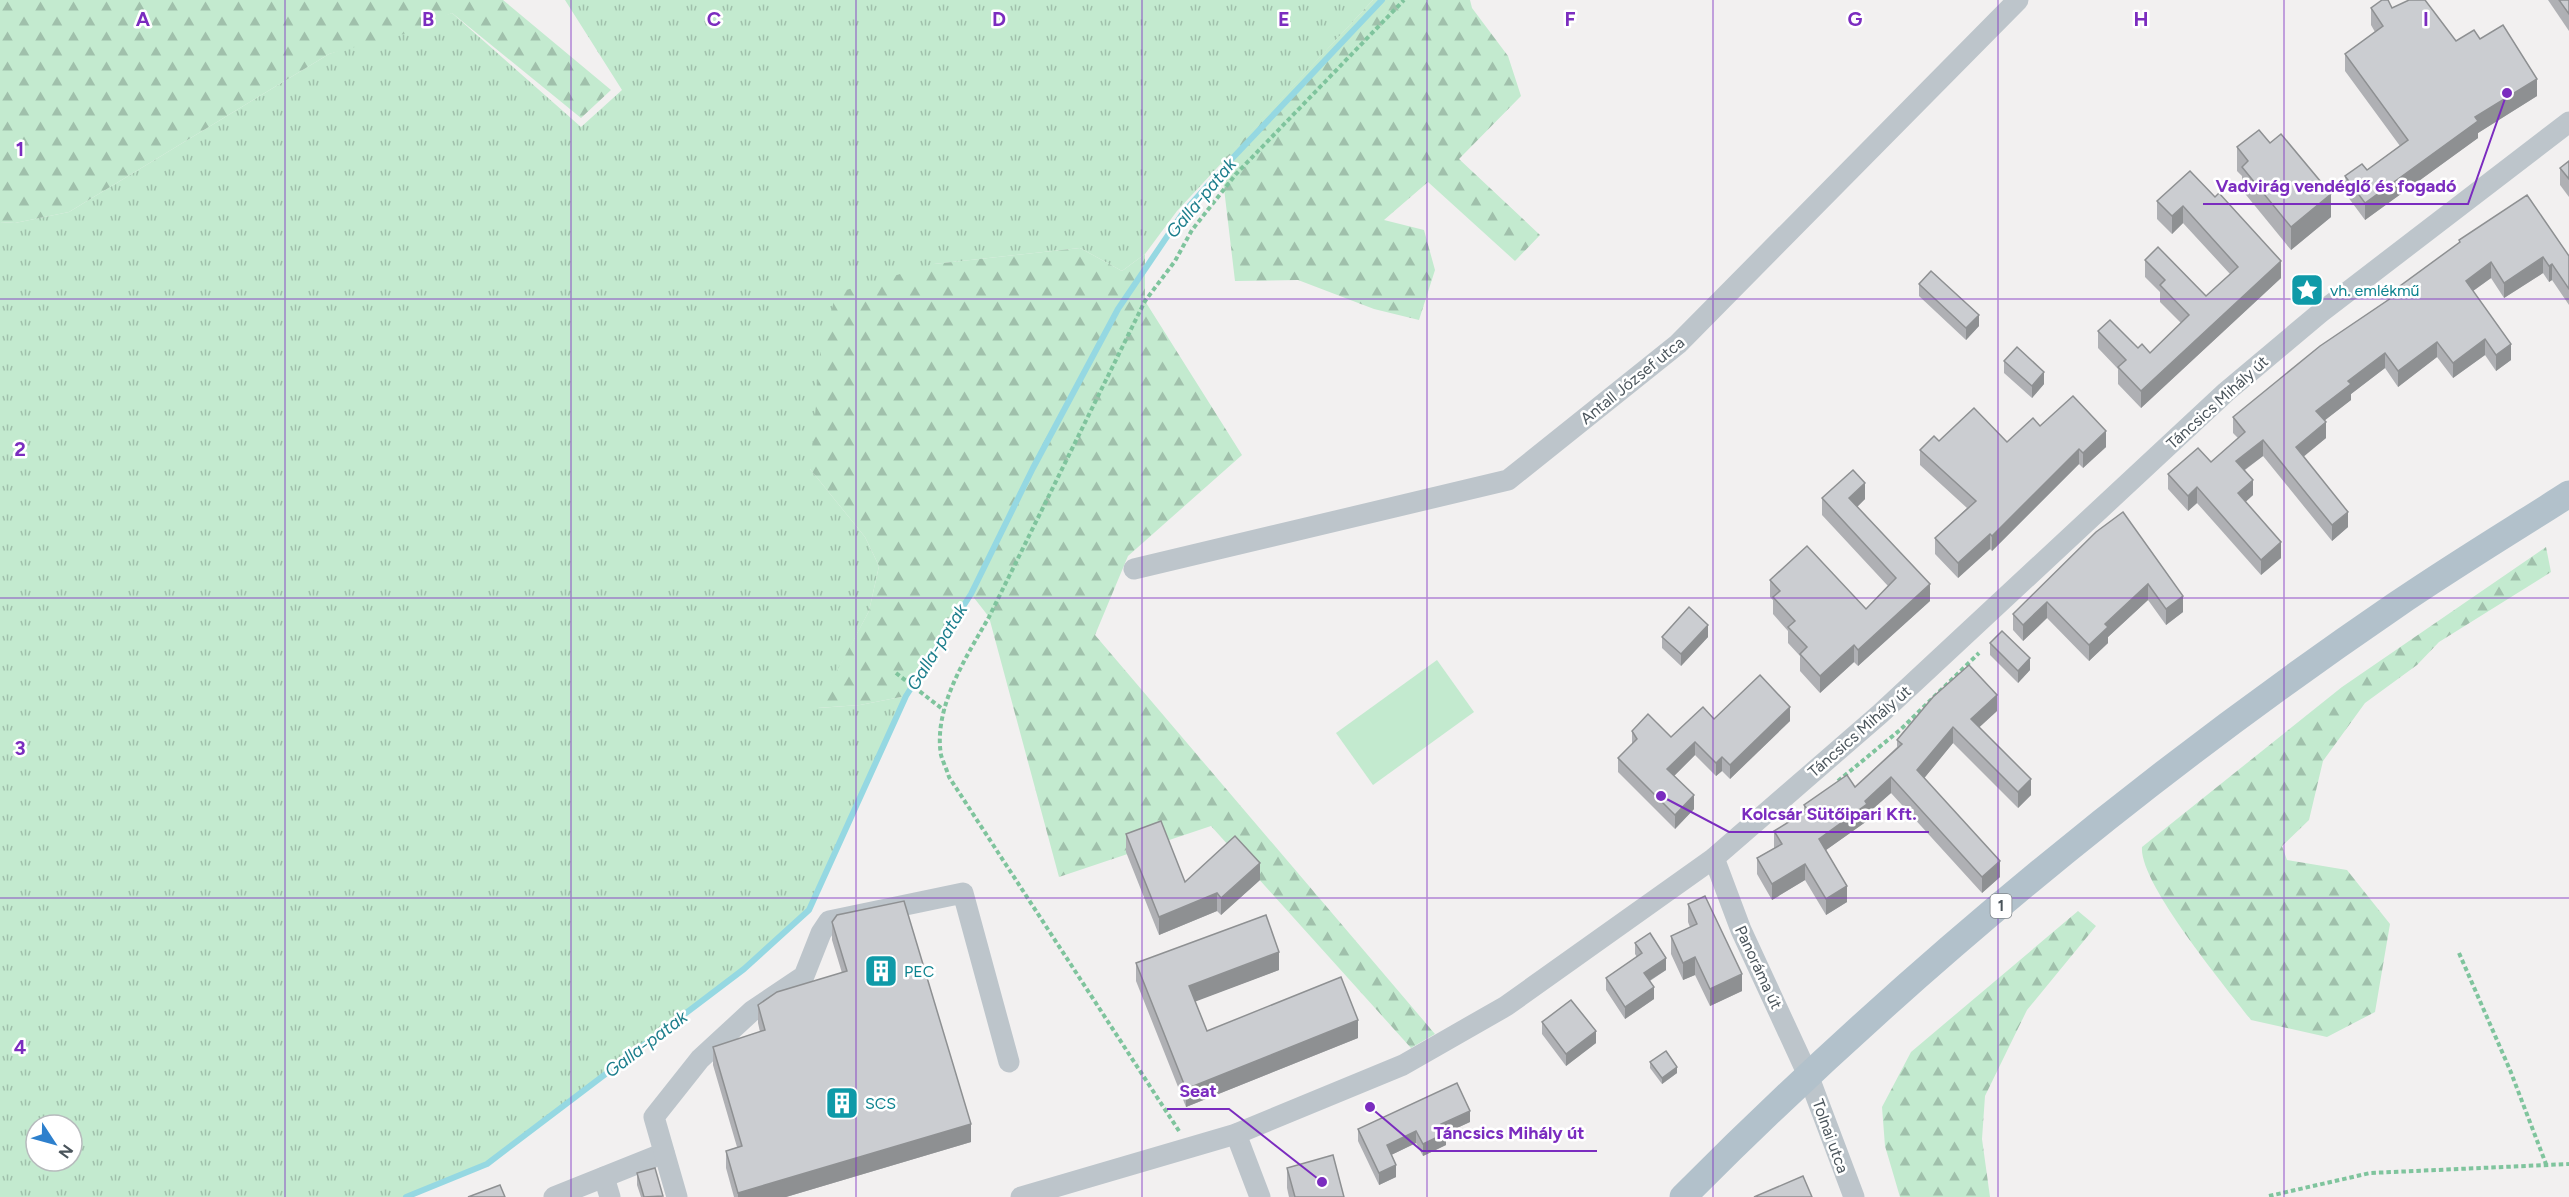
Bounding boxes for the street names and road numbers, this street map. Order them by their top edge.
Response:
street label: Antall József utca [1577,333,1688,428]
street label: Táncsics Mihály út [2163,352,2272,453]
street label: Táncsics Mihály út [1804,682,1915,781]
road number: 1 [1990,894,2012,918]
street label: Panoráma út [1731,923,1786,1012]
street label: Tolnai utca [1808,1097,1853,1176]

